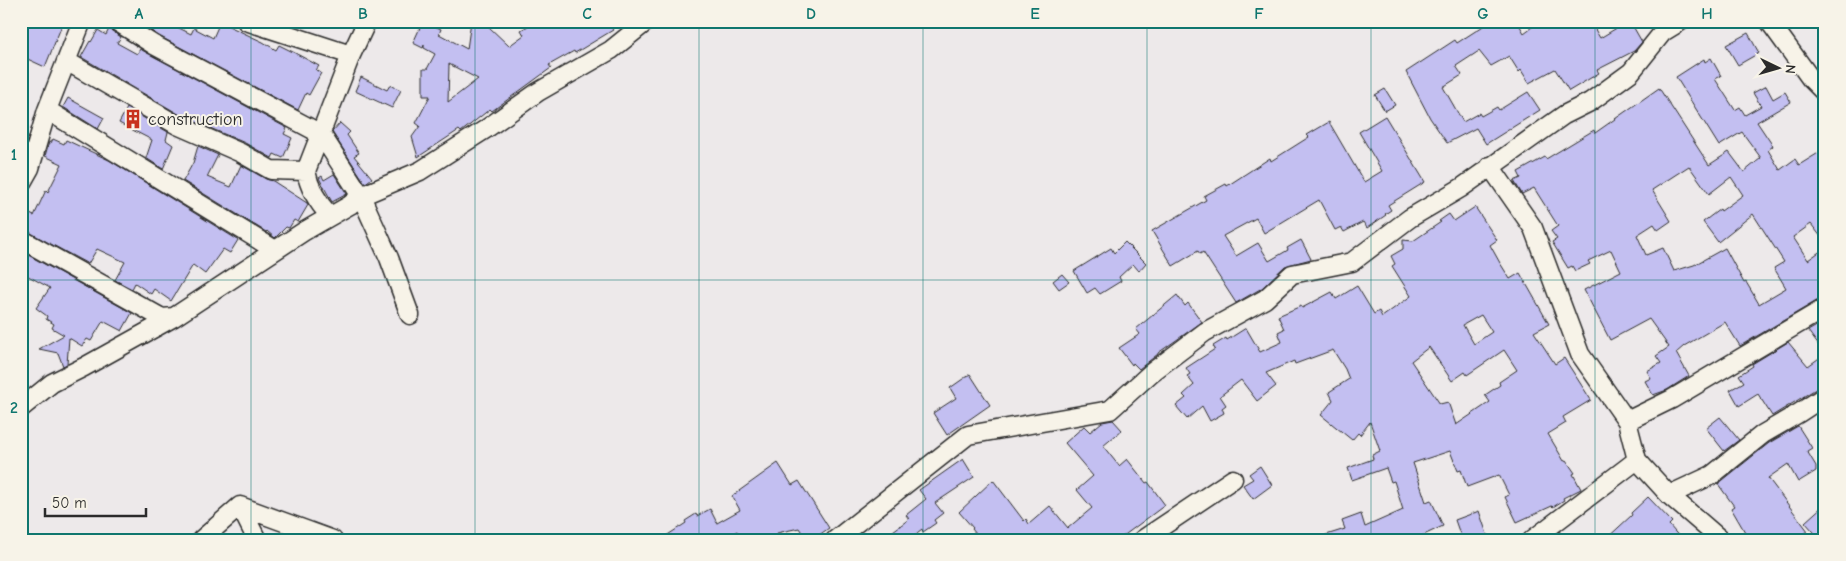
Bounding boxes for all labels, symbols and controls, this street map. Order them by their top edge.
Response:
text: A [135,5,144,23]
text: B [358,5,368,23]
text: C [582,5,592,23]
text: D [806,5,816,23]
text: E [1030,5,1040,23]
text: F [1254,5,1264,23]
text: G [1477,5,1489,23]
text: H [1701,5,1713,23]
north arrow [1754,42,1804,92]
text: N [1782,64,1799,74]
building icon: construction [122,108,144,130]
place label: construction [148,109,243,130]
text: 1 [11,146,17,164]
text: 2 [10,399,18,417]
scale bar [45,486,146,518]
text: 50 m [52,494,87,512]

